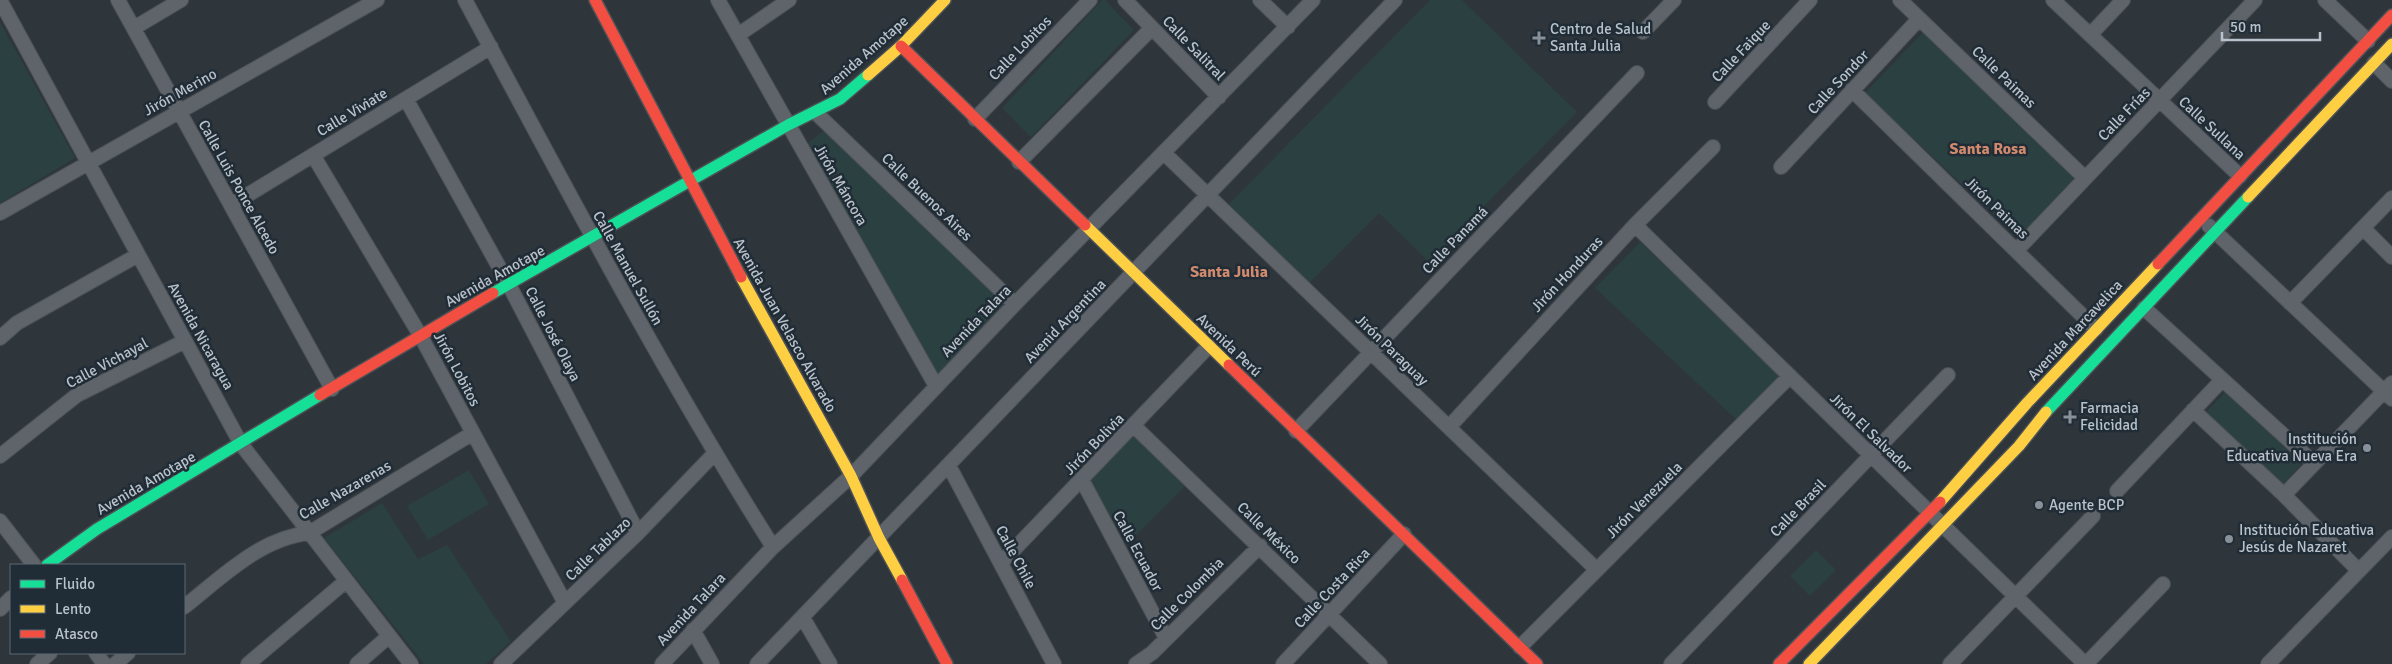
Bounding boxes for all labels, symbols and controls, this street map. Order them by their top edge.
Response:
scale bar [2222,10,2320,42]
street label: Avenida Amotape [816,12,912,98]
street label: Calle Lobitos [985,12,1055,84]
street label: Calle Salitral [1159,12,1229,84]
street label: Calle Faique [1708,16,1774,86]
text: 50 m [2230,18,2261,36]
place label: Centro de Salud Santa Julia [1550,20,1651,55]
marker: Centro de Salud Santa Julia [1532,31,1546,45]
street label: Calle Paimas [1968,42,2040,112]
street label: Calle Sondor [1804,46,1873,118]
street label: Jirón Merino [140,64,220,119]
street label: Calle Frías [2094,83,2154,144]
street label: Calle Viviate [313,84,391,140]
street label: Calle Sullana [2175,93,2249,163]
street label: Calle Luis Ponce Alcedo [195,117,284,257]
district label: Santa Rosa [1950,139,2026,159]
street label: Jirón Máncora [810,141,872,229]
street label: Calle Buenos Aires [878,149,976,245]
street label: Jirón Paimas [1962,173,2033,243]
street label: Calle Panamá [1418,202,1492,278]
street label: Calle Manuel Sullón [589,208,667,328]
street label: Jirón Honduras [1527,232,1607,316]
street label: Avenida Juan Velasco Alvarado [729,235,841,416]
street label: Avenida Amotape [442,241,548,311]
district label: Santa Julia [1190,262,1268,282]
street label: Avenid Argentina [1020,275,1110,367]
street label: Avenida Marcavelica [2024,276,2126,384]
street label: Avenida Nicaragua [164,279,238,393]
street label: Avenida Talara [937,281,1015,361]
street label: Calle José Olaya [521,284,585,384]
street label: Avenida Perú [1193,310,1265,380]
street label: Jirón Paraguay [1352,311,1432,389]
street label: Jirón Lobitos [430,329,484,410]
street label: Calle Vichayal [63,334,151,392]
street label: Jirón El Salvador [1826,389,1916,477]
place label: Farmacia Felicidad [2080,399,2139,434]
street label: Jirón Bolivia [1060,409,1128,479]
marker: Farmacia Felicidad [2064,411,2076,423]
place label: Institución Educativa Nueva Era [2226,430,2357,465]
marker: Institución Educativa Nueva Era [2361,442,2373,454]
street label: Avenida Amotape [93,447,199,519]
street label: Calle Nazarenas [296,456,394,524]
street label: Jirón Venezuela [1602,458,1686,542]
street label: Calle Brasil [1766,476,1830,540]
place label: Agente BCP [2049,496,2124,514]
street label: Calle México [1234,498,1305,568]
marker: Agente BCP [2033,499,2045,511]
street label: Calle Ecuador [1109,508,1167,595]
street label: Calle Tablazo [562,513,635,585]
place label: Institución Educativa Jesús de Nazaret [2239,521,2374,556]
street label: Calle Chile [992,522,1040,592]
marker: Institución Educativa Jesús de Nazaret [2223,533,2235,545]
street label: Calle Costa Rica [1290,544,1374,632]
street label: Calle Colombia [1147,554,1227,634]
legend [10,564,185,654]
street label: Avenida Talara [653,569,729,649]
text: Fluido [55,575,95,593]
text: Lento [55,600,91,618]
text: Atasco [55,625,98,643]

